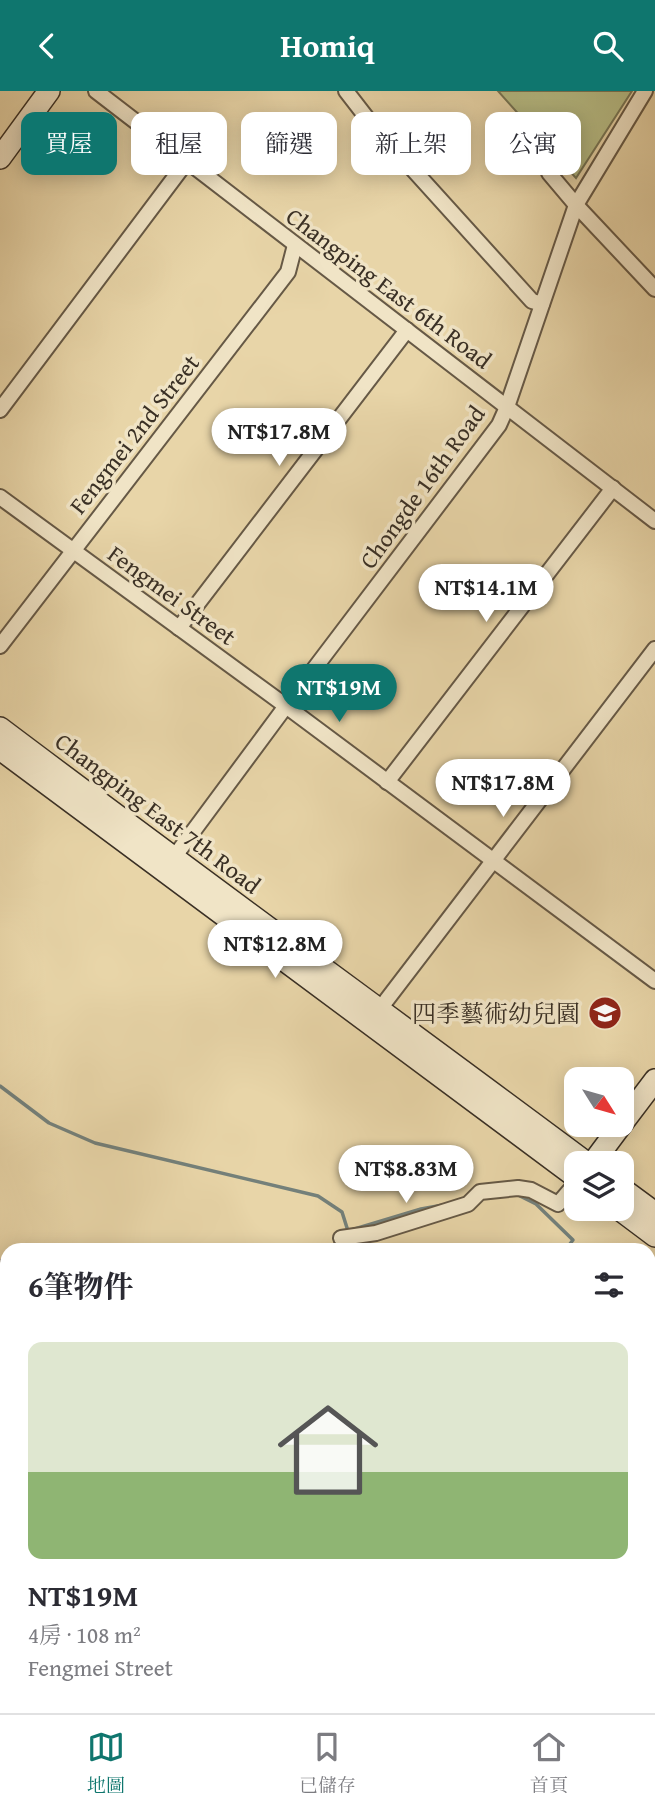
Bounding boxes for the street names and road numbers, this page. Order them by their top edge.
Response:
street label: Changping East 6th Road [279,199,499,377]
street label: Fengmei 2nd Street [60,346,208,521]
street label: Chongde 16th Road [351,398,493,576]
street label: Fengmei Street [101,536,244,654]
street label: Changping East 7th Road [48,724,268,902]

